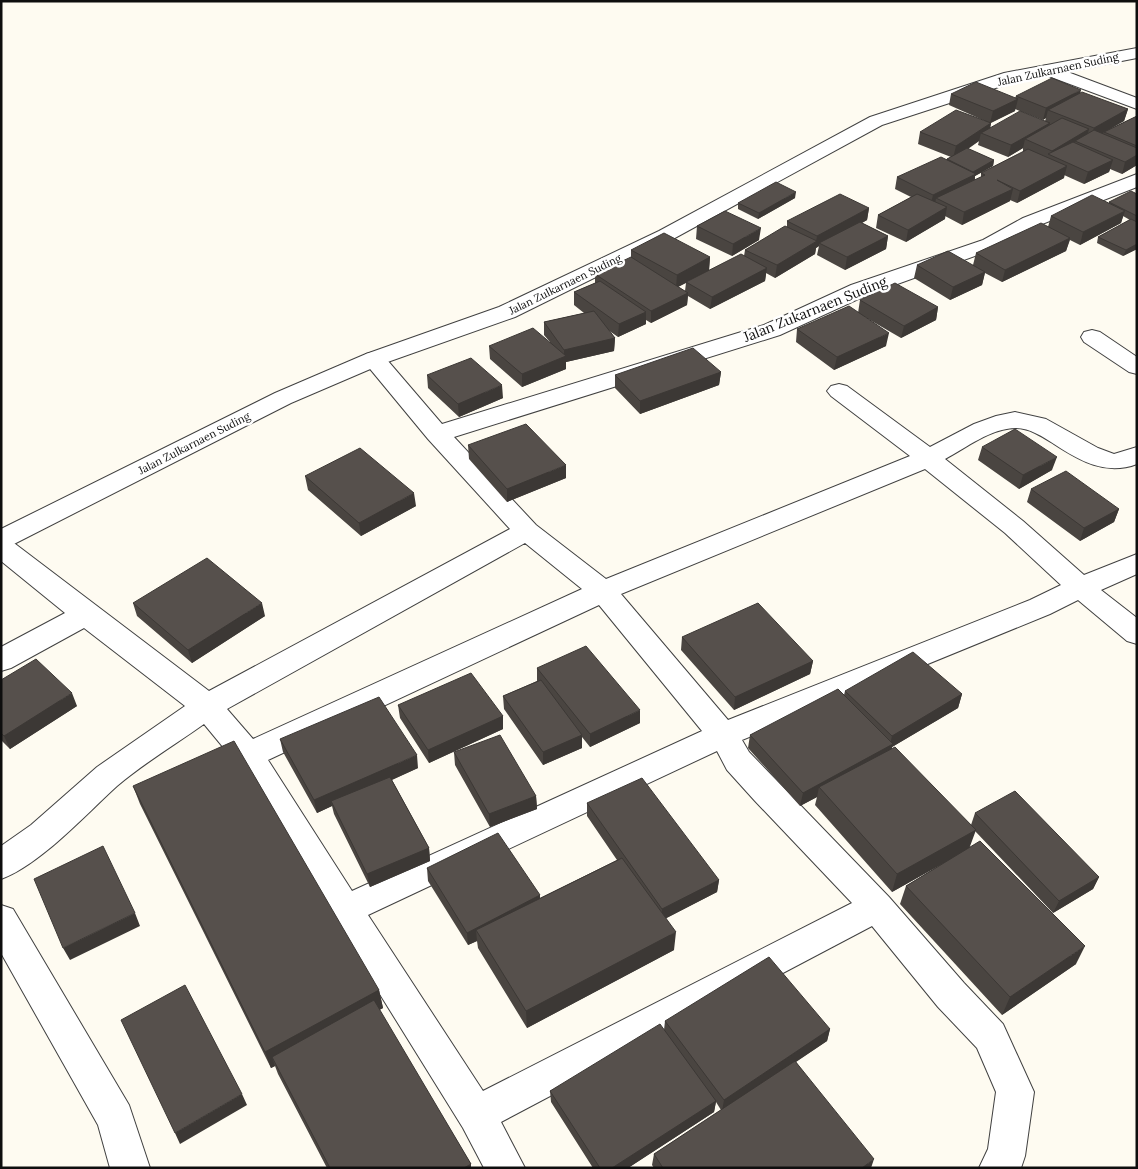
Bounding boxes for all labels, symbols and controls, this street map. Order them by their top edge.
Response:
street label: Jalan Zulkarnaen Suding [995,49,1121,89]
street label: Jalan Zulkarnaen Suding [506,250,624,318]
street label: Jalan Zukarnaen Suding [740,272,890,346]
street label: Jalan Zulkarnaen Suding [135,408,253,478]

